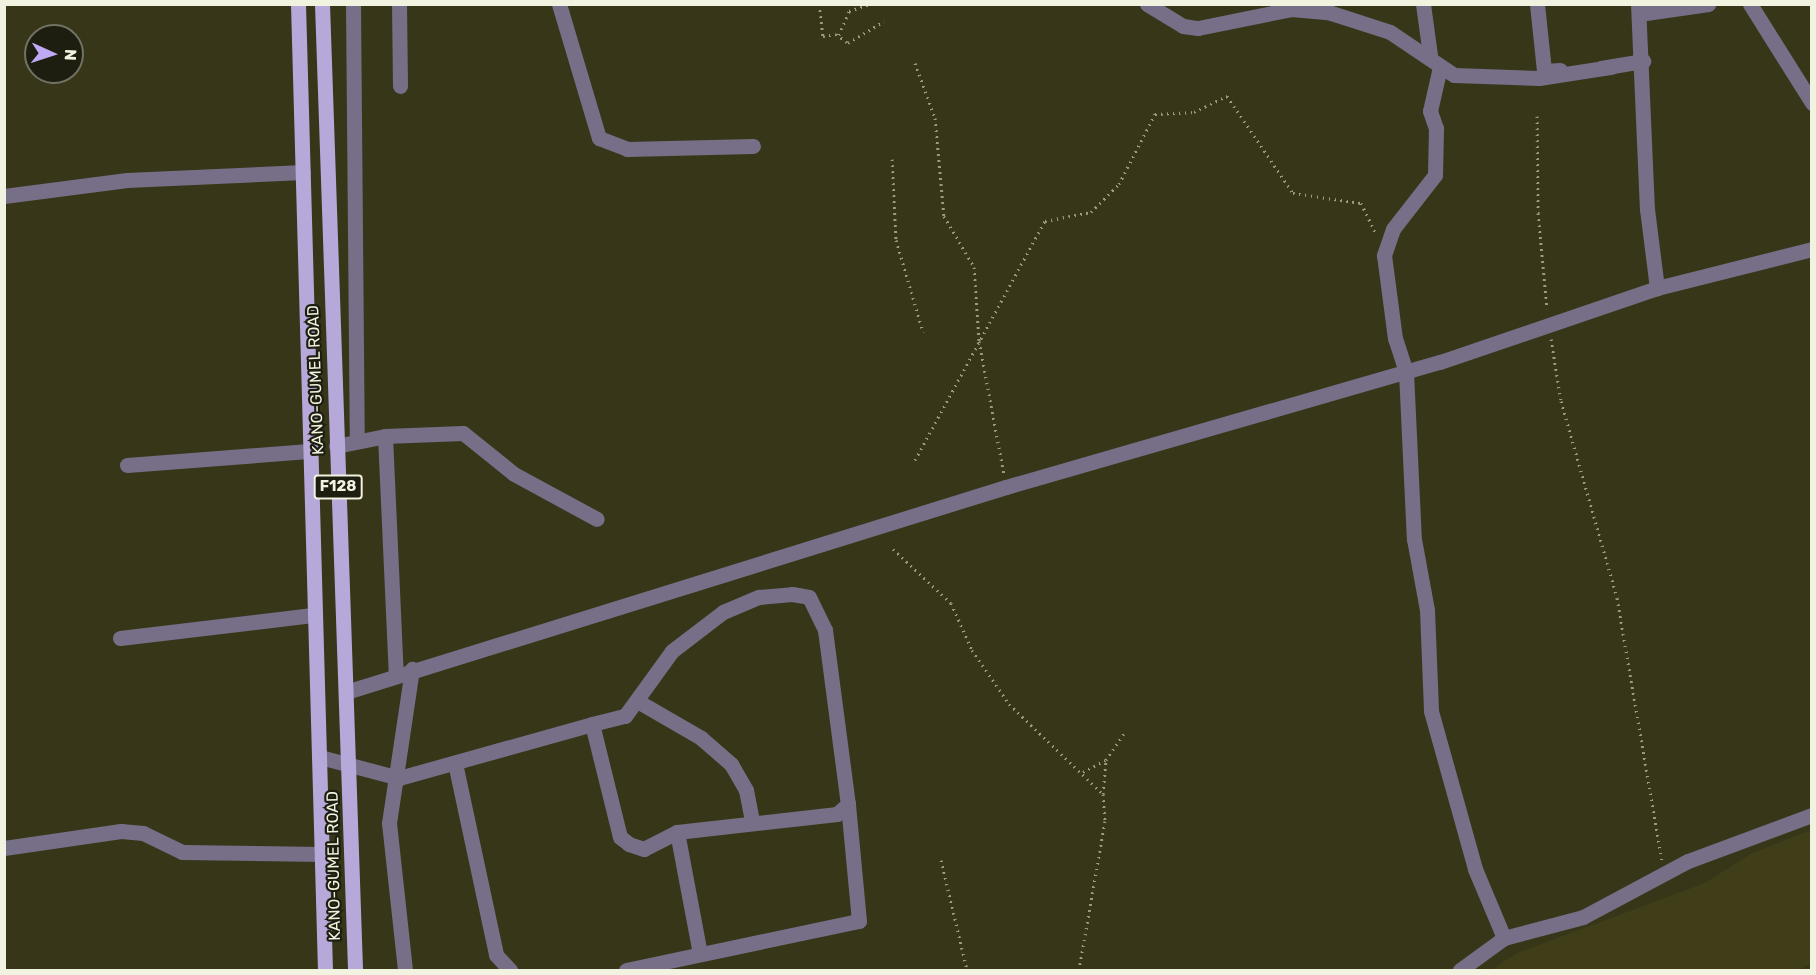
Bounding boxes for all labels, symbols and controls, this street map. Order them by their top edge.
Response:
north arrow [24,24,84,84]
text: N [61,49,80,61]
street label: KANO-GUMEL ROAD [304,305,328,455]
road number: F128 [312,475,364,499]
street label: KANO-GUMEL ROAD [323,791,345,941]

